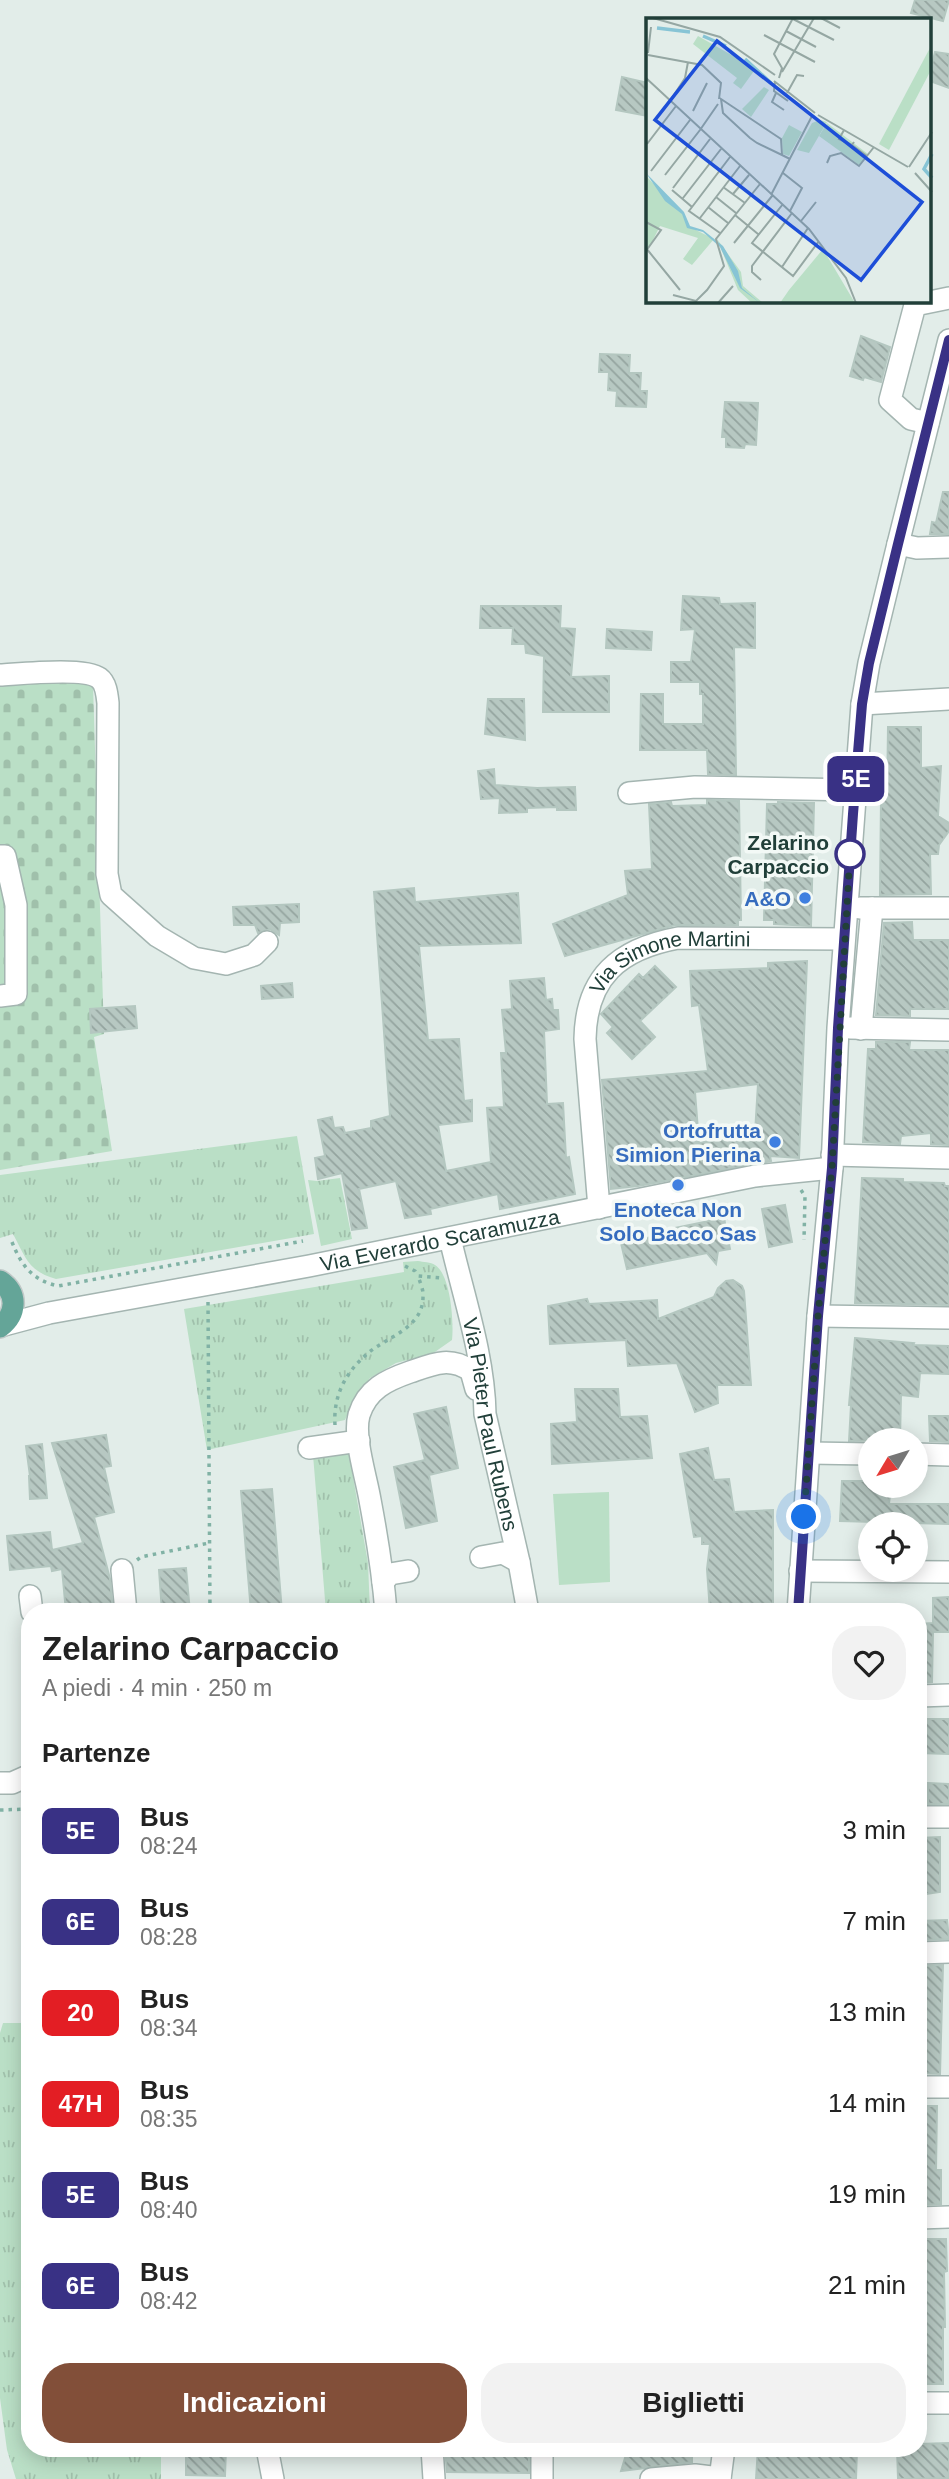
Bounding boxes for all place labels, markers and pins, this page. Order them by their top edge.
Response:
place label: Zelarino Carpaccio [727,831,829,878]
marker: Zelarino Carpaccio [835,839,865,869]
place label: A&O [744,887,791,910]
marker: A&O [797,890,813,906]
place label: Ortofrutta Simion Pierina [615,1119,761,1166]
marker: Ortofrutta Simion Pierina [767,1134,783,1150]
marker: Enoteca Non Solo Bacco Sas [670,1177,686,1193]
place label: Enoteca Non Solo Bacco Sas [599,1198,757,1245]

